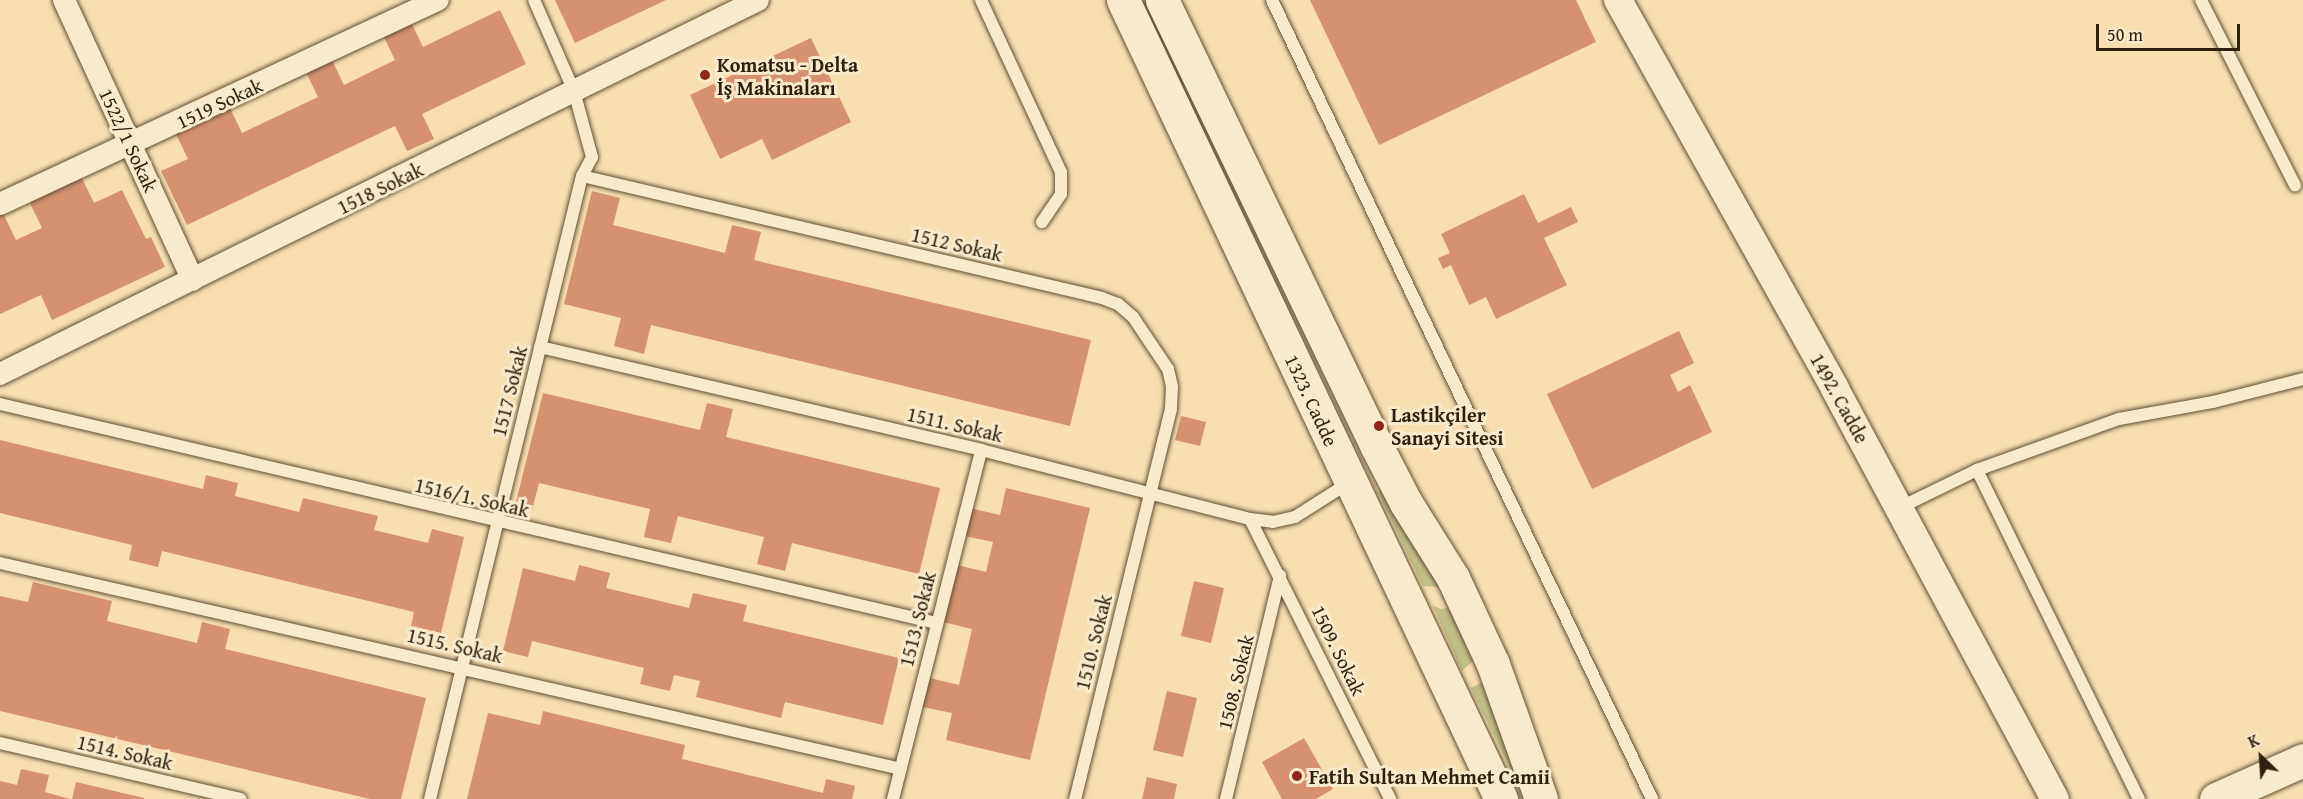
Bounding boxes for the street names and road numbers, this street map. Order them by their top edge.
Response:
street label: 1519 Sokak [172,73,266,133]
street label: 1522/1 Sokak [95,84,163,196]
street label: 1518 Sokak [333,157,427,219]
street label: 1512 Sokak [909,222,1005,266]
street label: 1517 Sokak [486,343,532,439]
street label: 1492. Cadde [1806,349,1874,447]
street label: 1323. Cadde [1280,350,1344,450]
street label: 1511. Sokak [905,401,1005,447]
street label: 1516/1. Sokak [413,472,531,522]
street label: 1513. Sokak [894,569,940,669]
street label: 1510. Sokak [1070,592,1116,692]
street label: 1509. Sokak [1307,601,1371,699]
street label: 1515. Sokak [405,622,505,668]
street label: 1508. Sokak [1212,632,1258,732]
street label: 1514. Sokak [75,729,175,775]

